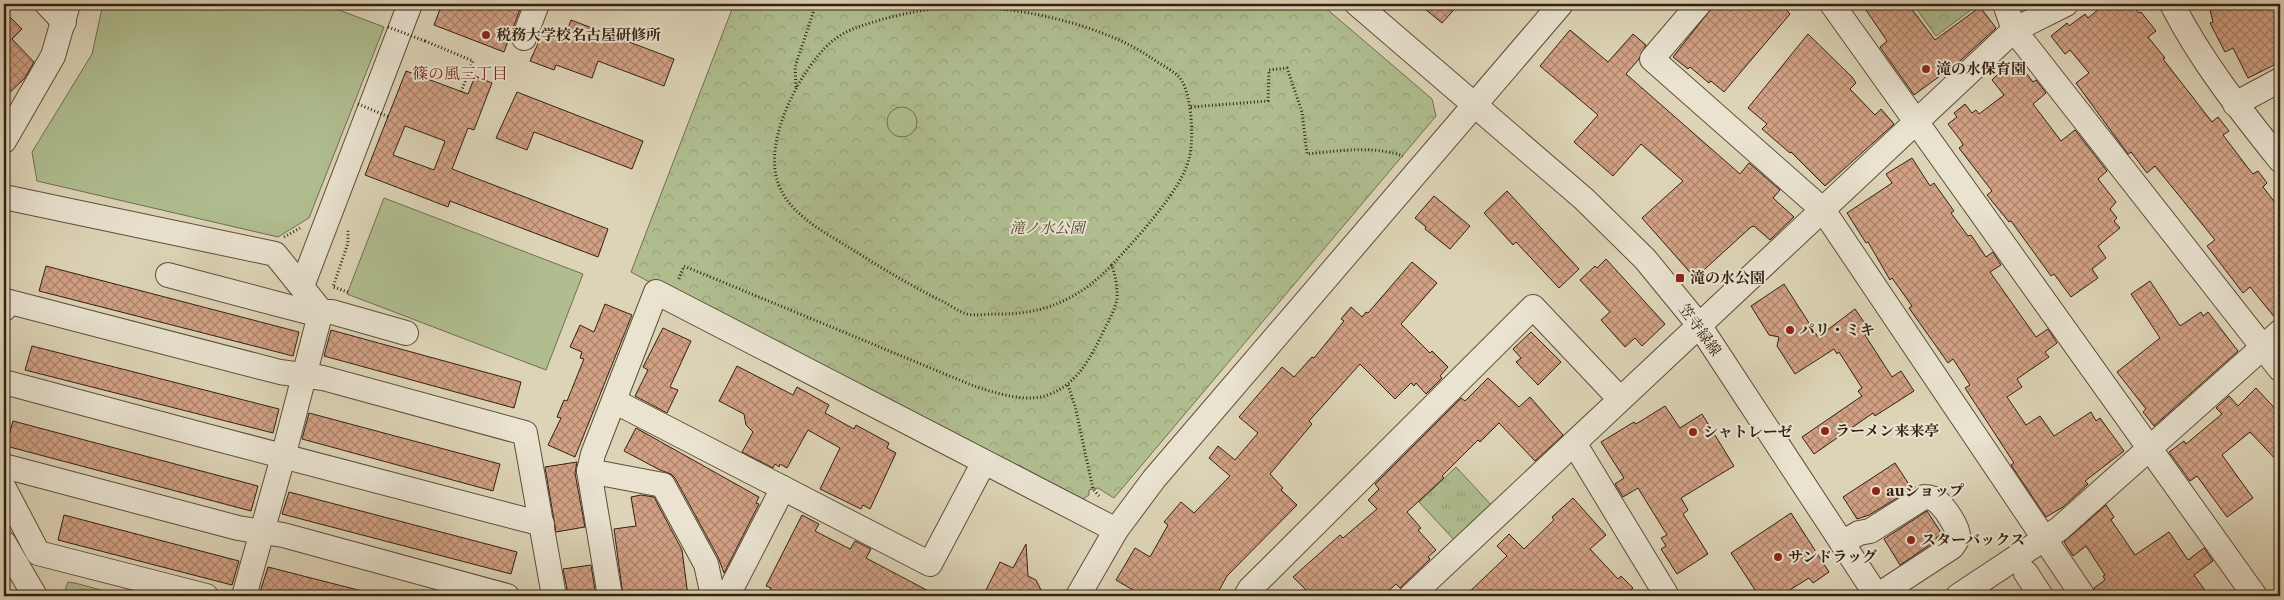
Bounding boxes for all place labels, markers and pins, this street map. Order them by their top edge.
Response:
place label: 税務大学校名古屋研修所 [496,25,661,44]
marker: 税務大学校名古屋研修所 [480,29,492,41]
place label: 滝の水保育園 [1936,59,2026,78]
marker: 滝の水保育園 [1920,63,1932,75]
place label: 滝の水公園 [1690,268,1765,287]
marker: 滝の水公園 [1674,272,1686,284]
place label: パリ・ミキ [1800,320,1875,339]
marker: パリ・ミキ [1784,324,1796,336]
place label: ラーメン来来亭 [1835,421,1939,440]
place label: シャトレーゼ [1703,422,1792,441]
marker: ラーメン来来亭 [1819,425,1831,437]
marker: シャトレーゼ [1687,426,1699,438]
place label: auショップ [1886,481,1964,500]
marker: auショップ [1870,485,1882,497]
place label: スターバックス [1921,530,2025,549]
marker: スターバックス [1905,534,1917,546]
place label: サンドラッグ [1788,547,1877,566]
marker: サンドラッグ [1772,551,1784,563]

